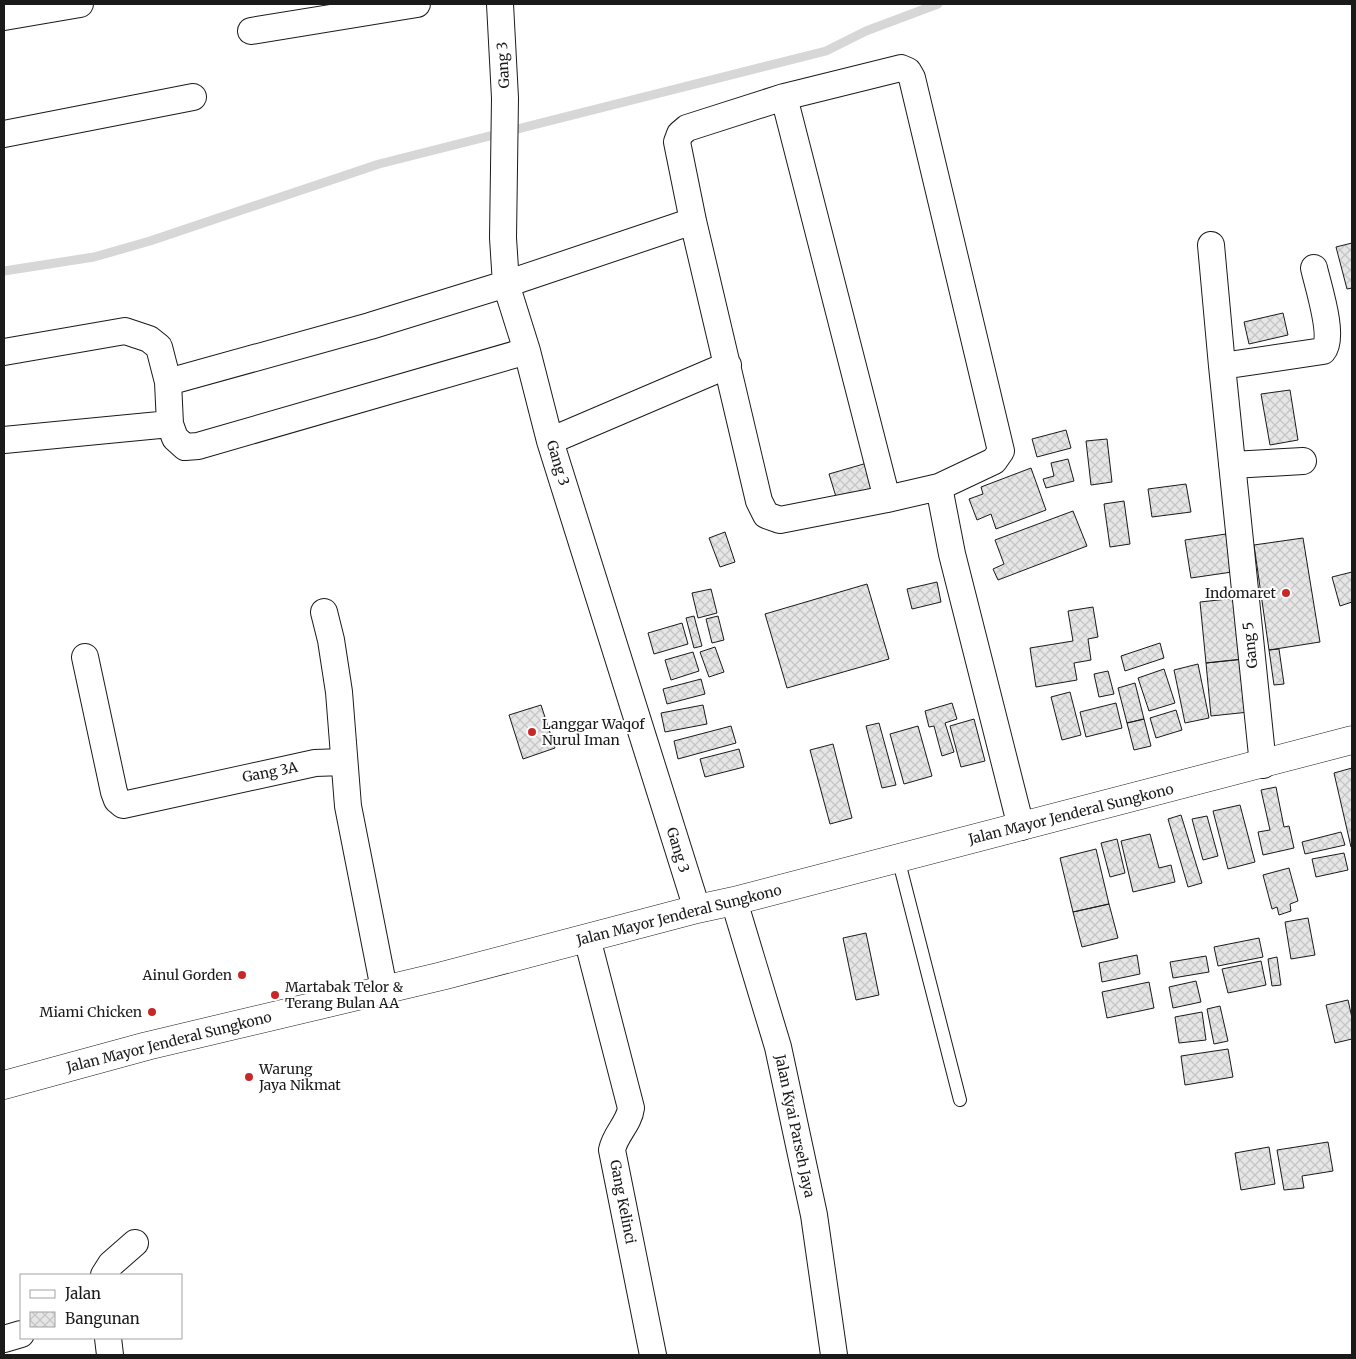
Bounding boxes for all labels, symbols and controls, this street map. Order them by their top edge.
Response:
street label: Gang 3 [493,41,513,89]
street label: Gang 3 [543,438,573,488]
place label: Indomaret [1205,584,1277,602]
marker: Indomaret [1280,587,1292,599]
street label: Gang 5 [1239,621,1261,669]
place label: Langgar Waqof Nurul Iman [542,715,645,749]
marker: Langgar Waqof Nurul Iman [526,726,538,738]
street label: Gang 3A [241,758,299,786]
street label: Jalan Mayor Jenderal Sungkono [966,780,1175,848]
street label: Gang 3 [663,825,693,875]
street label: Jalan Mayor Jenderal Sungkono [574,881,783,949]
place label: Ainul Gorden [142,966,232,984]
marker: Ainul Gorden [236,969,248,981]
place label: Martabak Telor & Terang Bulan AA [285,978,403,1012]
marker: Martabak Telor & Terang Bulan AA [269,989,281,1001]
place label: Miami Chicken [40,1003,142,1021]
marker: Miami Chicken [146,1006,158,1018]
street label: Jalan Mayor Jenderal Sungkono [64,1008,273,1076]
street label: Jalan Kyai Parseh Jaya [771,1052,819,1200]
place label: Warung Jaya Nikmat [258,1060,341,1094]
marker: Warung Jaya Nikmat [243,1071,255,1083]
street label: Gang Kelinci [606,1158,640,1246]
legend [20,1274,182,1339]
text: Jalan [64,1284,101,1303]
text: Bangunan [65,1309,140,1328]

